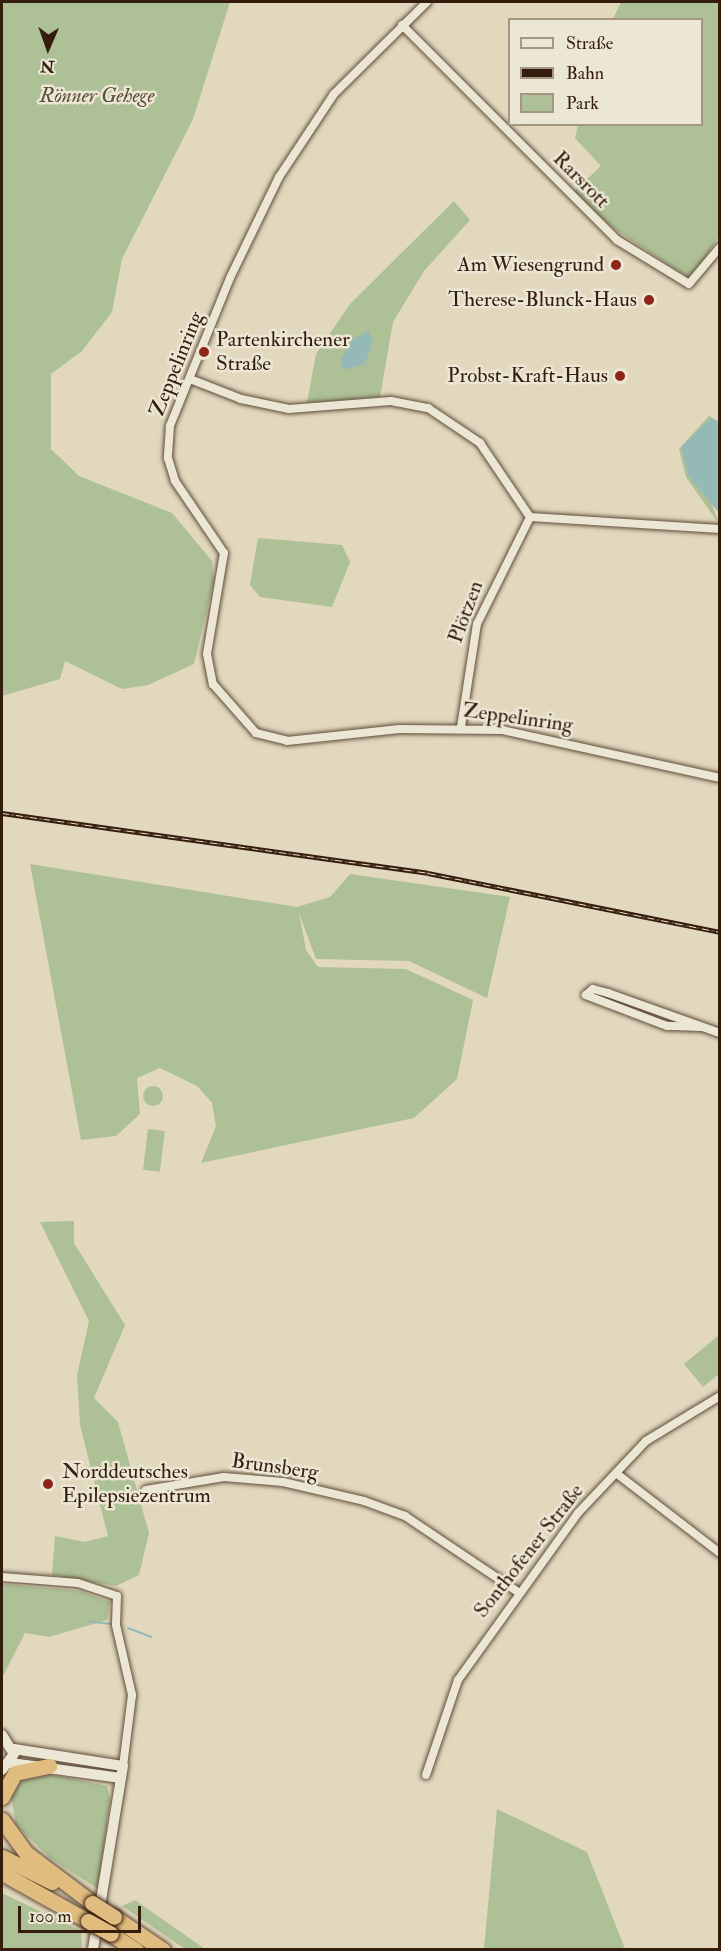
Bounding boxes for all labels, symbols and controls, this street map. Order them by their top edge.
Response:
north arrow [18,18,78,78]
legend [508,18,703,126]
text: Straße [566,32,613,55]
text: N [40,56,55,76]
text: Bahn [566,62,604,85]
park label: Rönner Gehege [40,83,154,109]
text: Park [566,92,599,115]
street label: Rarsrott [547,146,615,214]
place label: Am Wiesengrund [457,252,604,278]
marker: Am Wiesengrund [609,258,623,272]
place label: Therese-Blunck-Haus [448,287,637,313]
marker: Therese-Blunck-Haus [642,293,656,307]
street label: Zeppelinring [145,308,209,420]
place label: Partenkirchener Straße [216,327,350,377]
marker: Partenkirchener Straße [197,345,211,359]
place label: Probst-Kraft-Haus [447,363,608,389]
marker: Probst-Kraft-Haus [613,369,627,383]
street label: Plötzen [443,578,489,646]
street label: Zeppelinring [461,698,575,738]
street label: Brunsberg [230,1448,320,1486]
place label: Norddeutsches Epilepsiezentrum [62,1459,211,1509]
marker: Norddeutsches Epilepsiezentrum [39,1475,57,1493]
street label: Sonthofener Straße [469,1479,589,1623]
scale bar [21,1894,144,1932]
text: 100 m [29,1905,72,1928]

